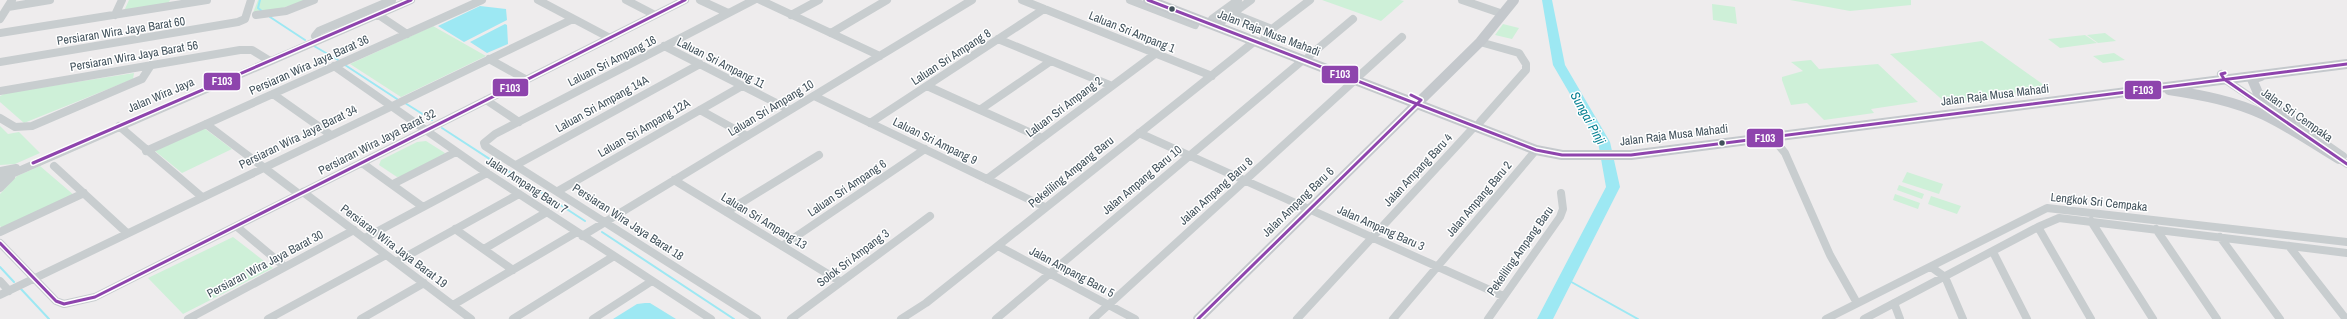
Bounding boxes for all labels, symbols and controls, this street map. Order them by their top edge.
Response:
unlabelled marker [1167,4,1177,14]
street label: Jalan Raja Musa Mahadi [1215,6,1323,60]
street label: Laluan Sri Ampang 1 [1086,7,1178,57]
street label: Persiaran Wira Jaya Barat 60 [56,13,186,49]
street label: Laluan Sri Ampang 8 [908,25,994,89]
street label: Persiaran Wira Jaya Barat 36 [247,31,371,99]
street label: Laluan Sri Ampang 16 [565,32,659,90]
street label: Laluan Sri Ampang 11 [674,34,768,92]
street label: Persiaran Wira Jaya Barat 56 [69,37,199,75]
line badge: F103 [1321,65,1359,84]
text: F103 [1330,67,1350,81]
line badge: F103 [203,72,241,91]
street label: Laluan Sri Ampang 14A [553,72,652,136]
street label: Laluan Sri Ampang 2 [1022,73,1106,141]
street label: Jalan Wira Jaya [125,74,197,116]
text: F103 [212,74,232,88]
street label: Laluan Sri Ampang 10 [725,76,817,140]
line badge: F103 [492,78,529,97]
street label: Jalan Raja Musa Mahadi [1940,80,2050,110]
line badge: F103 [2124,80,2162,100]
text: F103 [500,81,520,95]
text: F103 [2133,83,2153,97]
street label: Jalan Sri Cempaka [2258,84,2336,146]
water label: Sungai Pinji [1566,88,1610,148]
street label: Laluan Sri Ampang 12A [595,95,693,161]
street label: Persiaran Wira Jaya Barat 34 [236,101,360,173]
street label: Persiaran Wira Jaya Barat 32 [316,105,438,179]
street label: Laluan Sri Ampang 9 [890,114,980,168]
street label: Jalan Raja Musa Mahadi [1619,120,1729,150]
line badge: F103 [1746,128,1784,148]
street label: Jalan Ampang Baru 4 [1380,130,1456,210]
text: F103 [1755,131,1775,145]
street label: Pekeliling Ampang Baru [1025,133,1117,211]
unlabelled marker [1717,138,1727,148]
street label: Jalan Ampang Baru 10 [1099,142,1185,218]
street label: Jalan Ampang Baru 7 [483,153,571,218]
street label: Jalan Ampang Baru 8 [1176,154,1256,228]
street label: Laluan Sri Ampang 6 [804,156,890,220]
street label: Jalan Ampang Baru 2 [1443,158,1515,240]
street label: Jalan Ampang Baru 6 [1259,164,1337,240]
street label: Persiaran Wira Jaya Barat 18 [569,180,687,264]
street label: Laluan Sri Ampang 13 [718,189,810,253]
street label: Lengkok Sri Cempaka [2050,189,2149,215]
street label: Persiaran Wira Jaya Barat 19 [337,201,451,291]
street label: Jalan Ampang Baru 3 [1335,202,1427,254]
street label: Pekeliling Ampang Baru [1483,203,1557,299]
street label: Solok Sri Ampang 3 [813,225,893,291]
street label: Persiaran Wira Jaya Barat 30 [204,227,326,301]
street label: Jalan Ampang Baru 5 [1027,243,1118,301]

